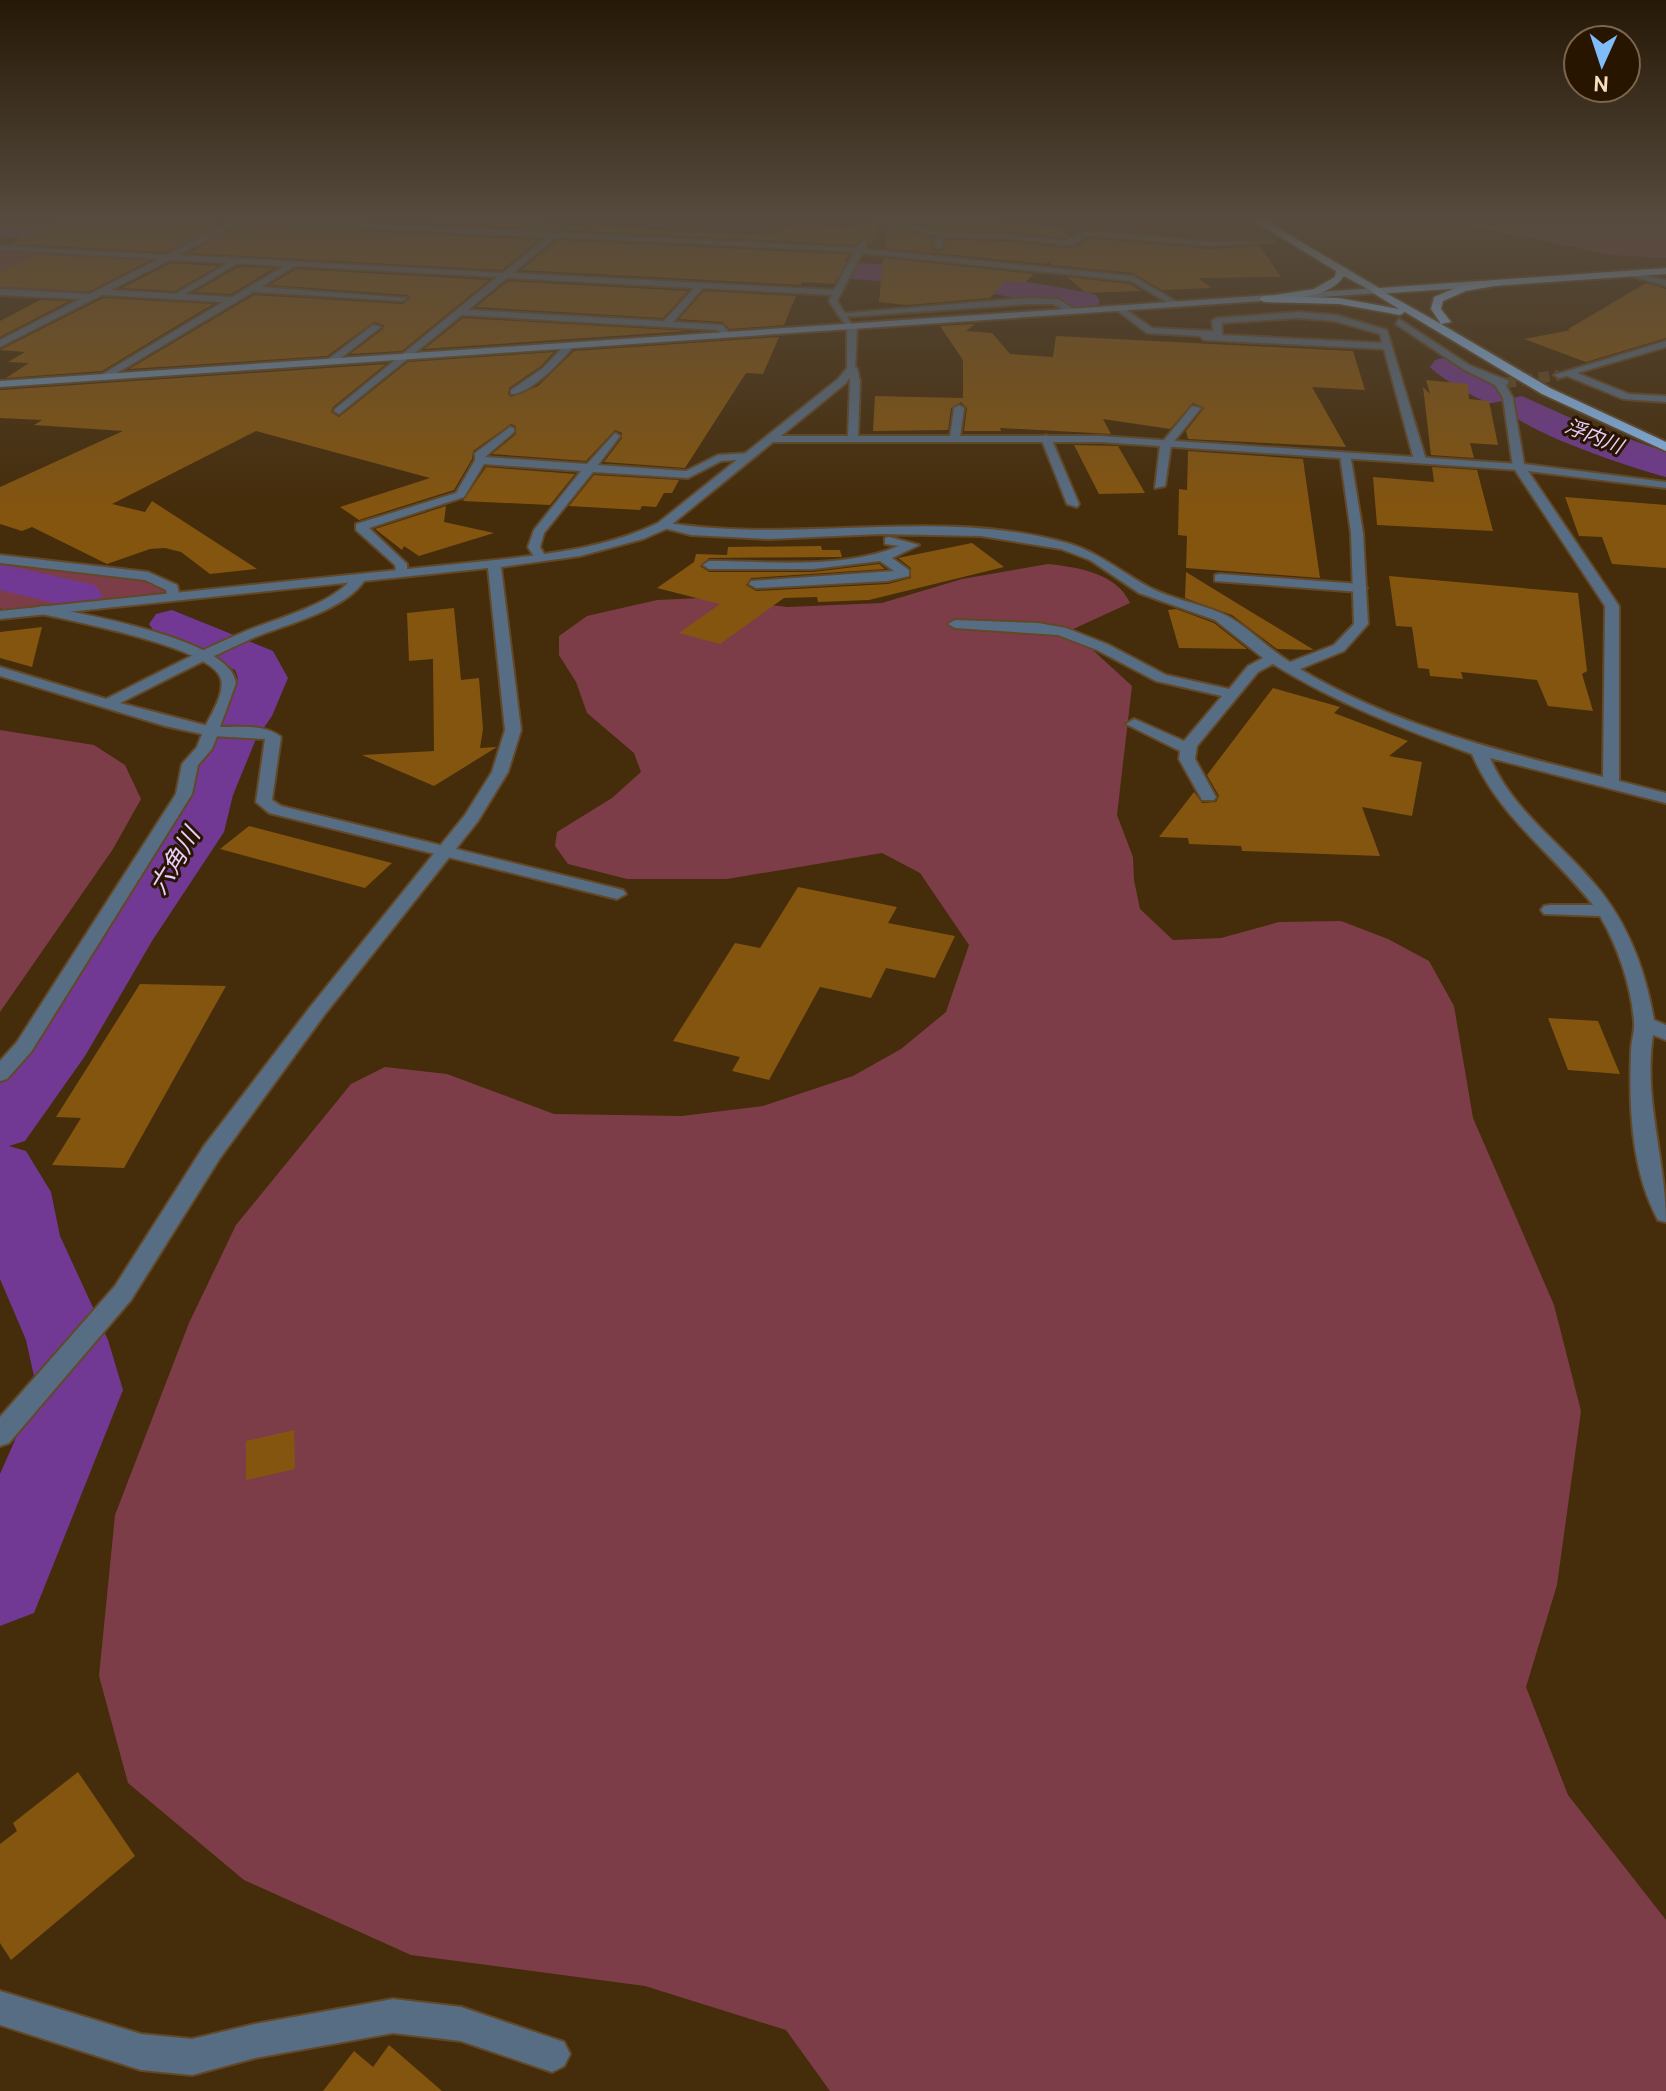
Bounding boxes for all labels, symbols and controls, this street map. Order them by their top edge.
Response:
north arrow [1562,24,1642,104]
text: N [1593,70,1609,97]
water label: 浮内川 [1562,414,1628,459]
water label: 六角川 [144,820,207,899]

